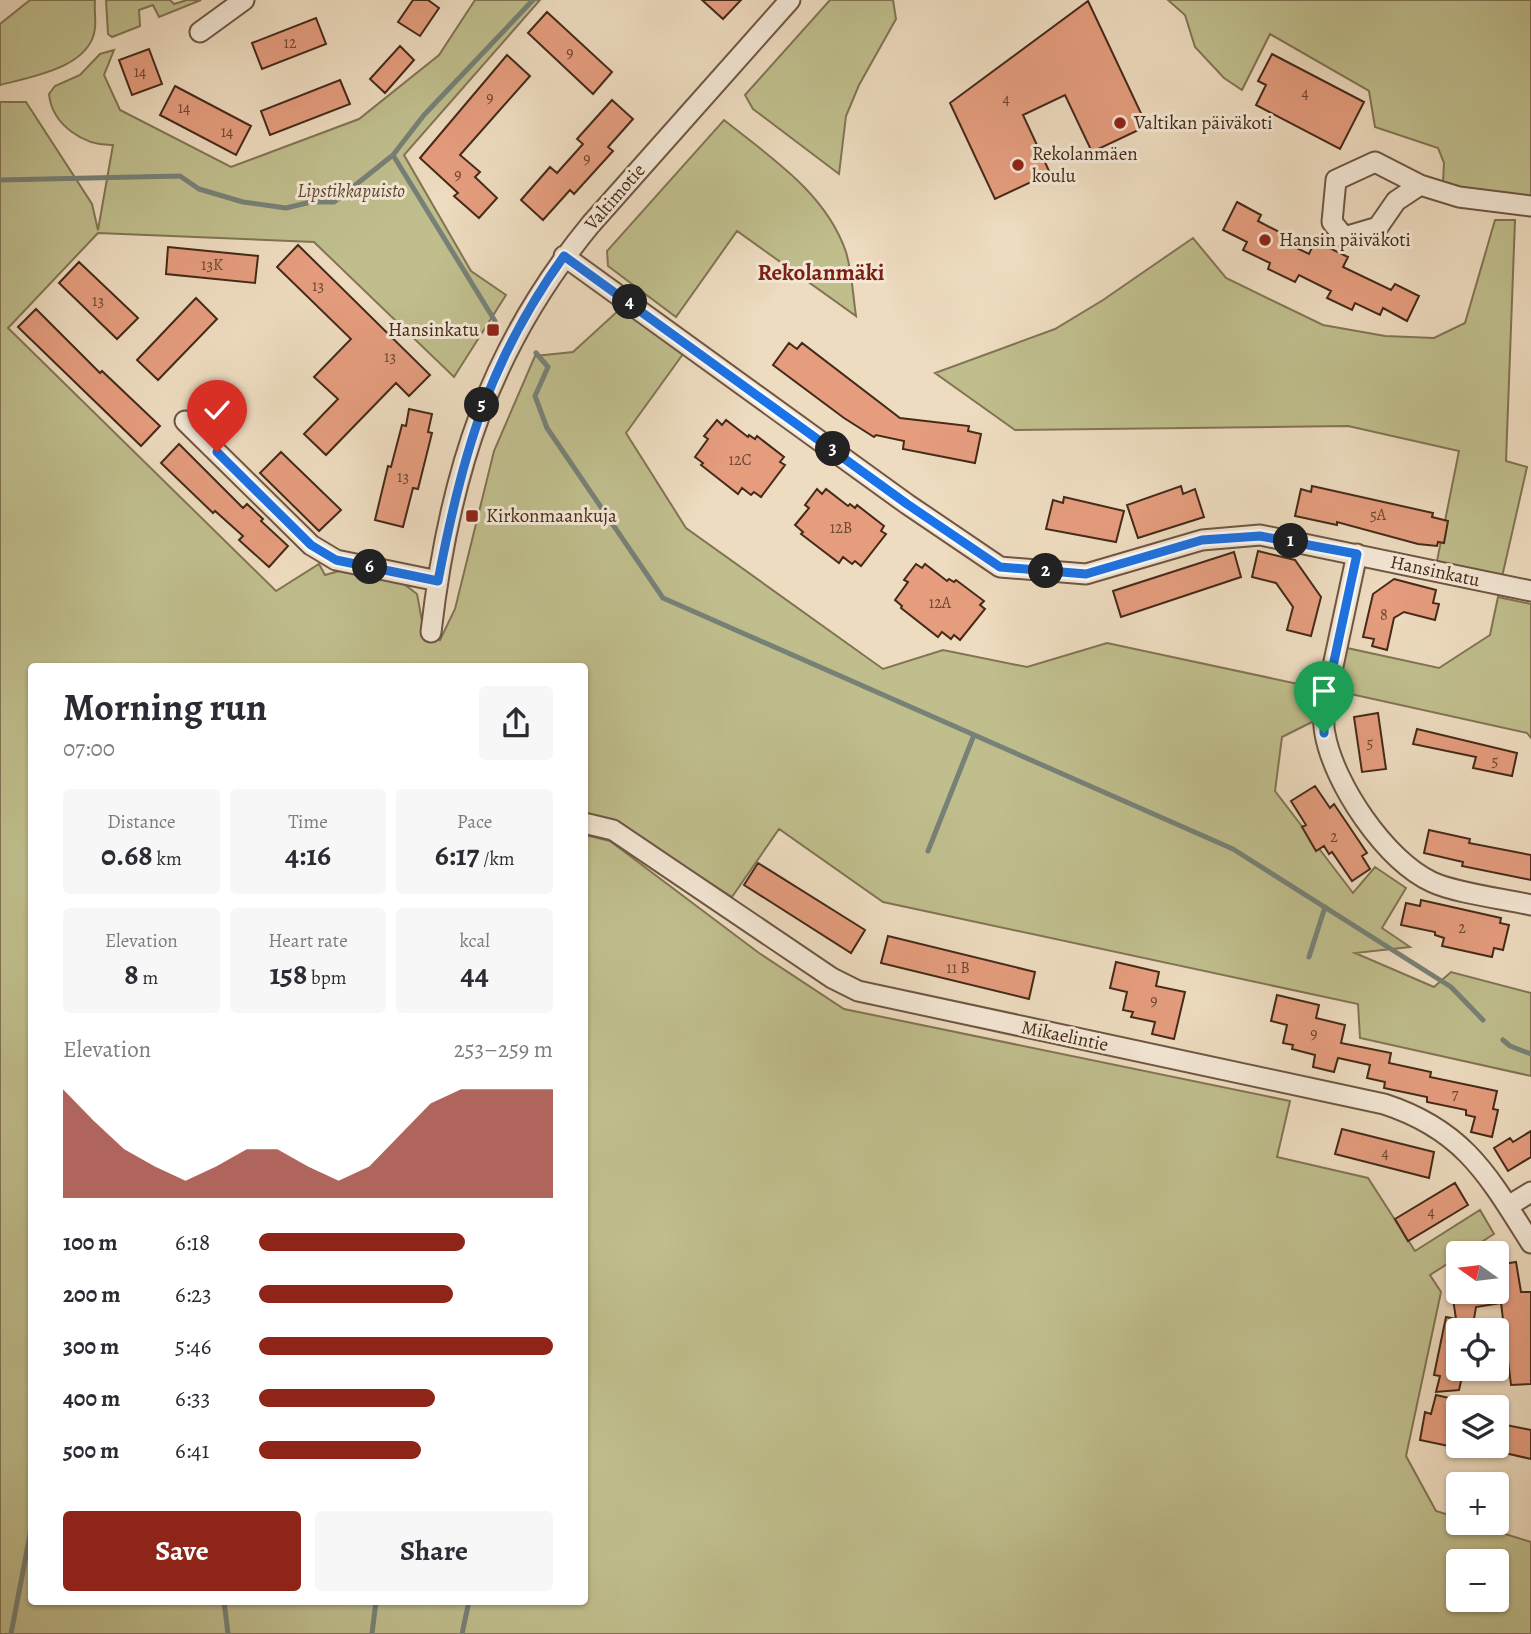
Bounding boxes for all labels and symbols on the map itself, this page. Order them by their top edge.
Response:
house number: 12 [283,32,297,54]
house number: 9 [566,42,574,64]
house number: 14 [134,61,146,83]
house number: 4 [1301,82,1309,104]
house number: 9 [486,87,494,109]
house number: 4 [1002,88,1010,110]
house number: 14 [178,97,190,119]
place label: Valtikan päiväkoti [1133,110,1273,136]
marker: Valtikan päiväkoti [1112,115,1128,131]
house number: 14 [221,121,233,143]
place label: Rekolanmäen koulu [1032,141,1138,189]
house number: 9 [583,148,591,170]
marker: Rekolanmäen koulu [1010,157,1026,173]
street label: Valtimotie [578,158,651,237]
house number: 9 [454,164,462,186]
park label: Lipstikkapuisto [297,178,405,204]
place label: Hansin päiväkoti [1279,227,1411,253]
marker: Hansin päiväkoti [1257,232,1273,248]
house number: 13K [201,254,223,276]
district label: Rekolanmäki [758,257,885,288]
house number: 13 [312,275,324,297]
pin: 4 [612,284,648,320]
house number: 13 [92,290,104,312]
place label: Hansinkatu [388,317,480,343]
marker: Hansinkatu [485,322,501,338]
house number: 13 [384,346,396,368]
pin [187,380,247,452]
pin: 5 [464,388,500,422]
pin: 3 [816,432,850,466]
house number: 12C [728,449,752,471]
house number: 13 [397,466,409,488]
place label: Kirkonmaankuja [486,503,617,529]
house number: 5A [1370,504,1387,526]
marker: Kirkonmaankuja [464,508,480,524]
house number: 12B [830,517,852,539]
pin: 1 [1274,524,1308,558]
street label: Hansinkatu [1388,549,1483,593]
pin: 6 [352,550,388,584]
pin: 2 [1028,554,1064,588]
house number: 12A [929,592,952,614]
house number: 8 [1380,604,1388,626]
pin [1294,661,1354,733]
house number: 5 [1367,732,1374,754]
house number: 5 [1492,750,1499,772]
house number: 2 [1330,826,1338,848]
house number: 2 [1458,917,1466,939]
house number: 11 B [946,957,970,979]
house number: 9 [1150,990,1158,1012]
street label: Mikaelintie [1019,1014,1111,1058]
house number: 9 [1310,1023,1318,1045]
house number: 7 [1452,1083,1459,1105]
house number: 4 [1381,1142,1389,1164]
house number: 4 [1427,1201,1435,1223]
north arrow [1446,1241,1508,1304]

